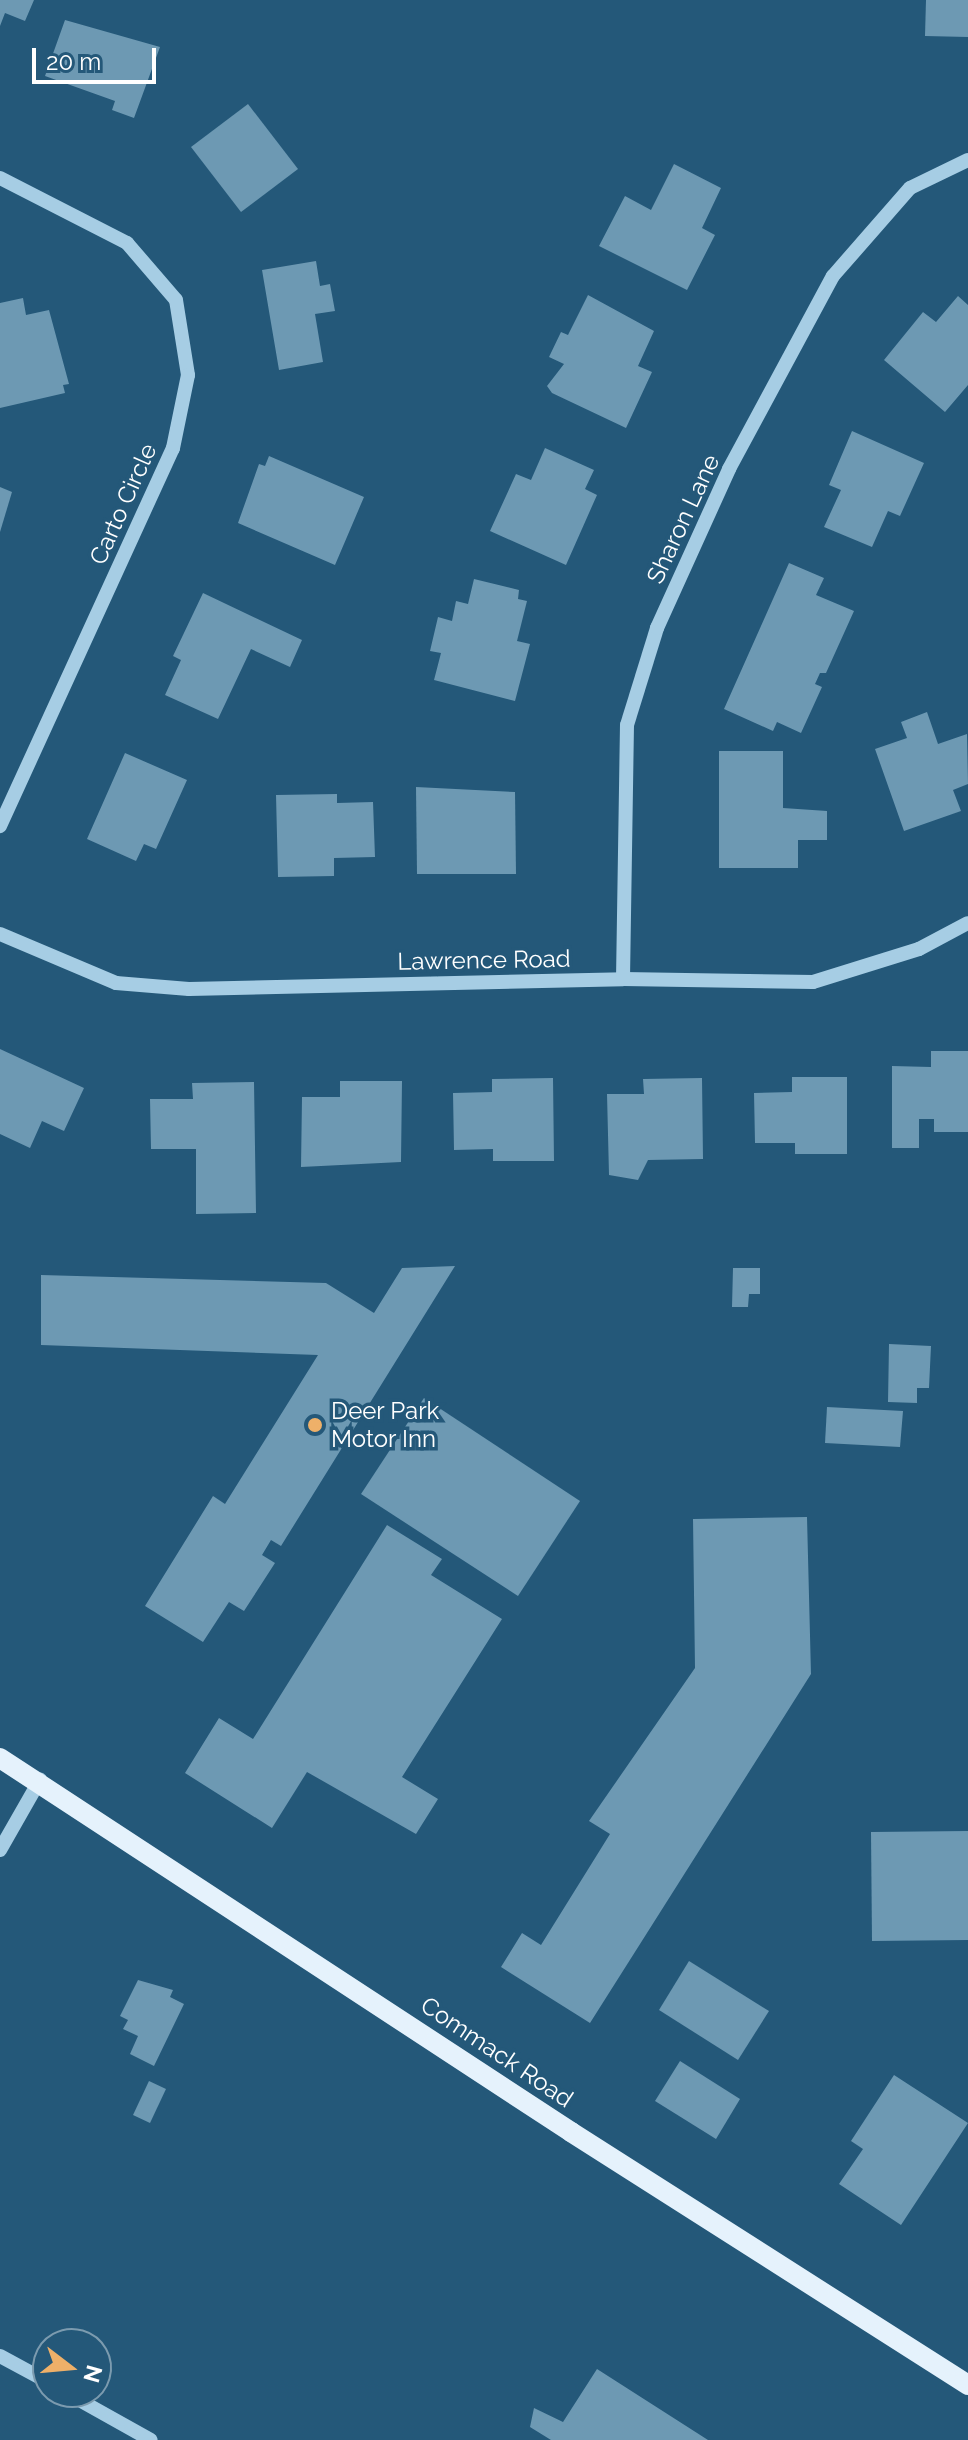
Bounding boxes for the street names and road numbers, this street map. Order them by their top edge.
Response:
street label: Carto Circle [83,439,163,569]
street label: Sharon Lane [641,450,725,588]
street label: Lawrence Road [397,944,571,976]
street label: Commack Road [415,1990,579,2114]

